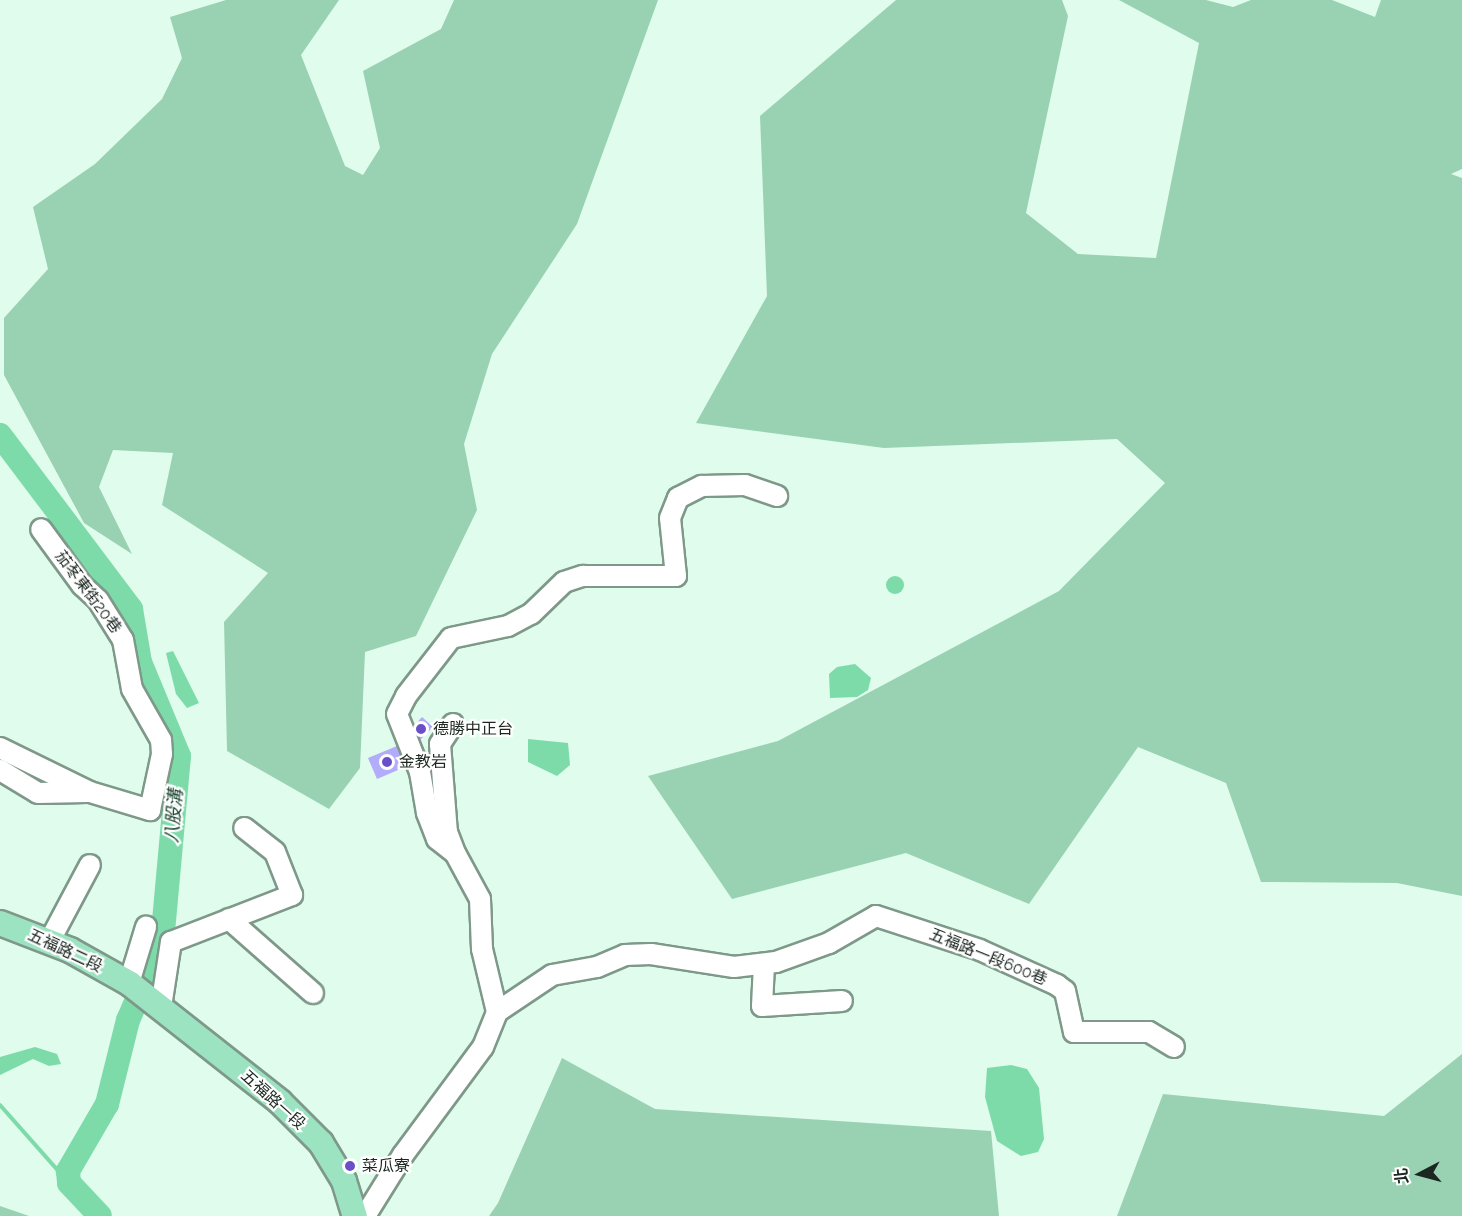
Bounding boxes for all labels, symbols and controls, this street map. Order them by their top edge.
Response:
street label: 茄苳東街20巷 [51,547,125,637]
place label: 德勝中正台 [433,719,513,739]
marker: 德勝中正台 [414,722,428,736]
place label: 金教岩 [399,752,447,772]
marker: 金教岩 [380,755,394,769]
water label: 八股溝 [161,788,187,844]
street label: 五福路二段 [25,925,105,977]
street label: 五福路一段600巷 [926,925,1050,989]
street label: 五福路一段 [237,1066,309,1134]
north arrow [1390,1144,1450,1204]
place label: 菜瓜寮 [362,1156,410,1176]
marker: 菜瓜寮 [343,1159,357,1173]
text: 北 [1391,1167,1412,1185]

